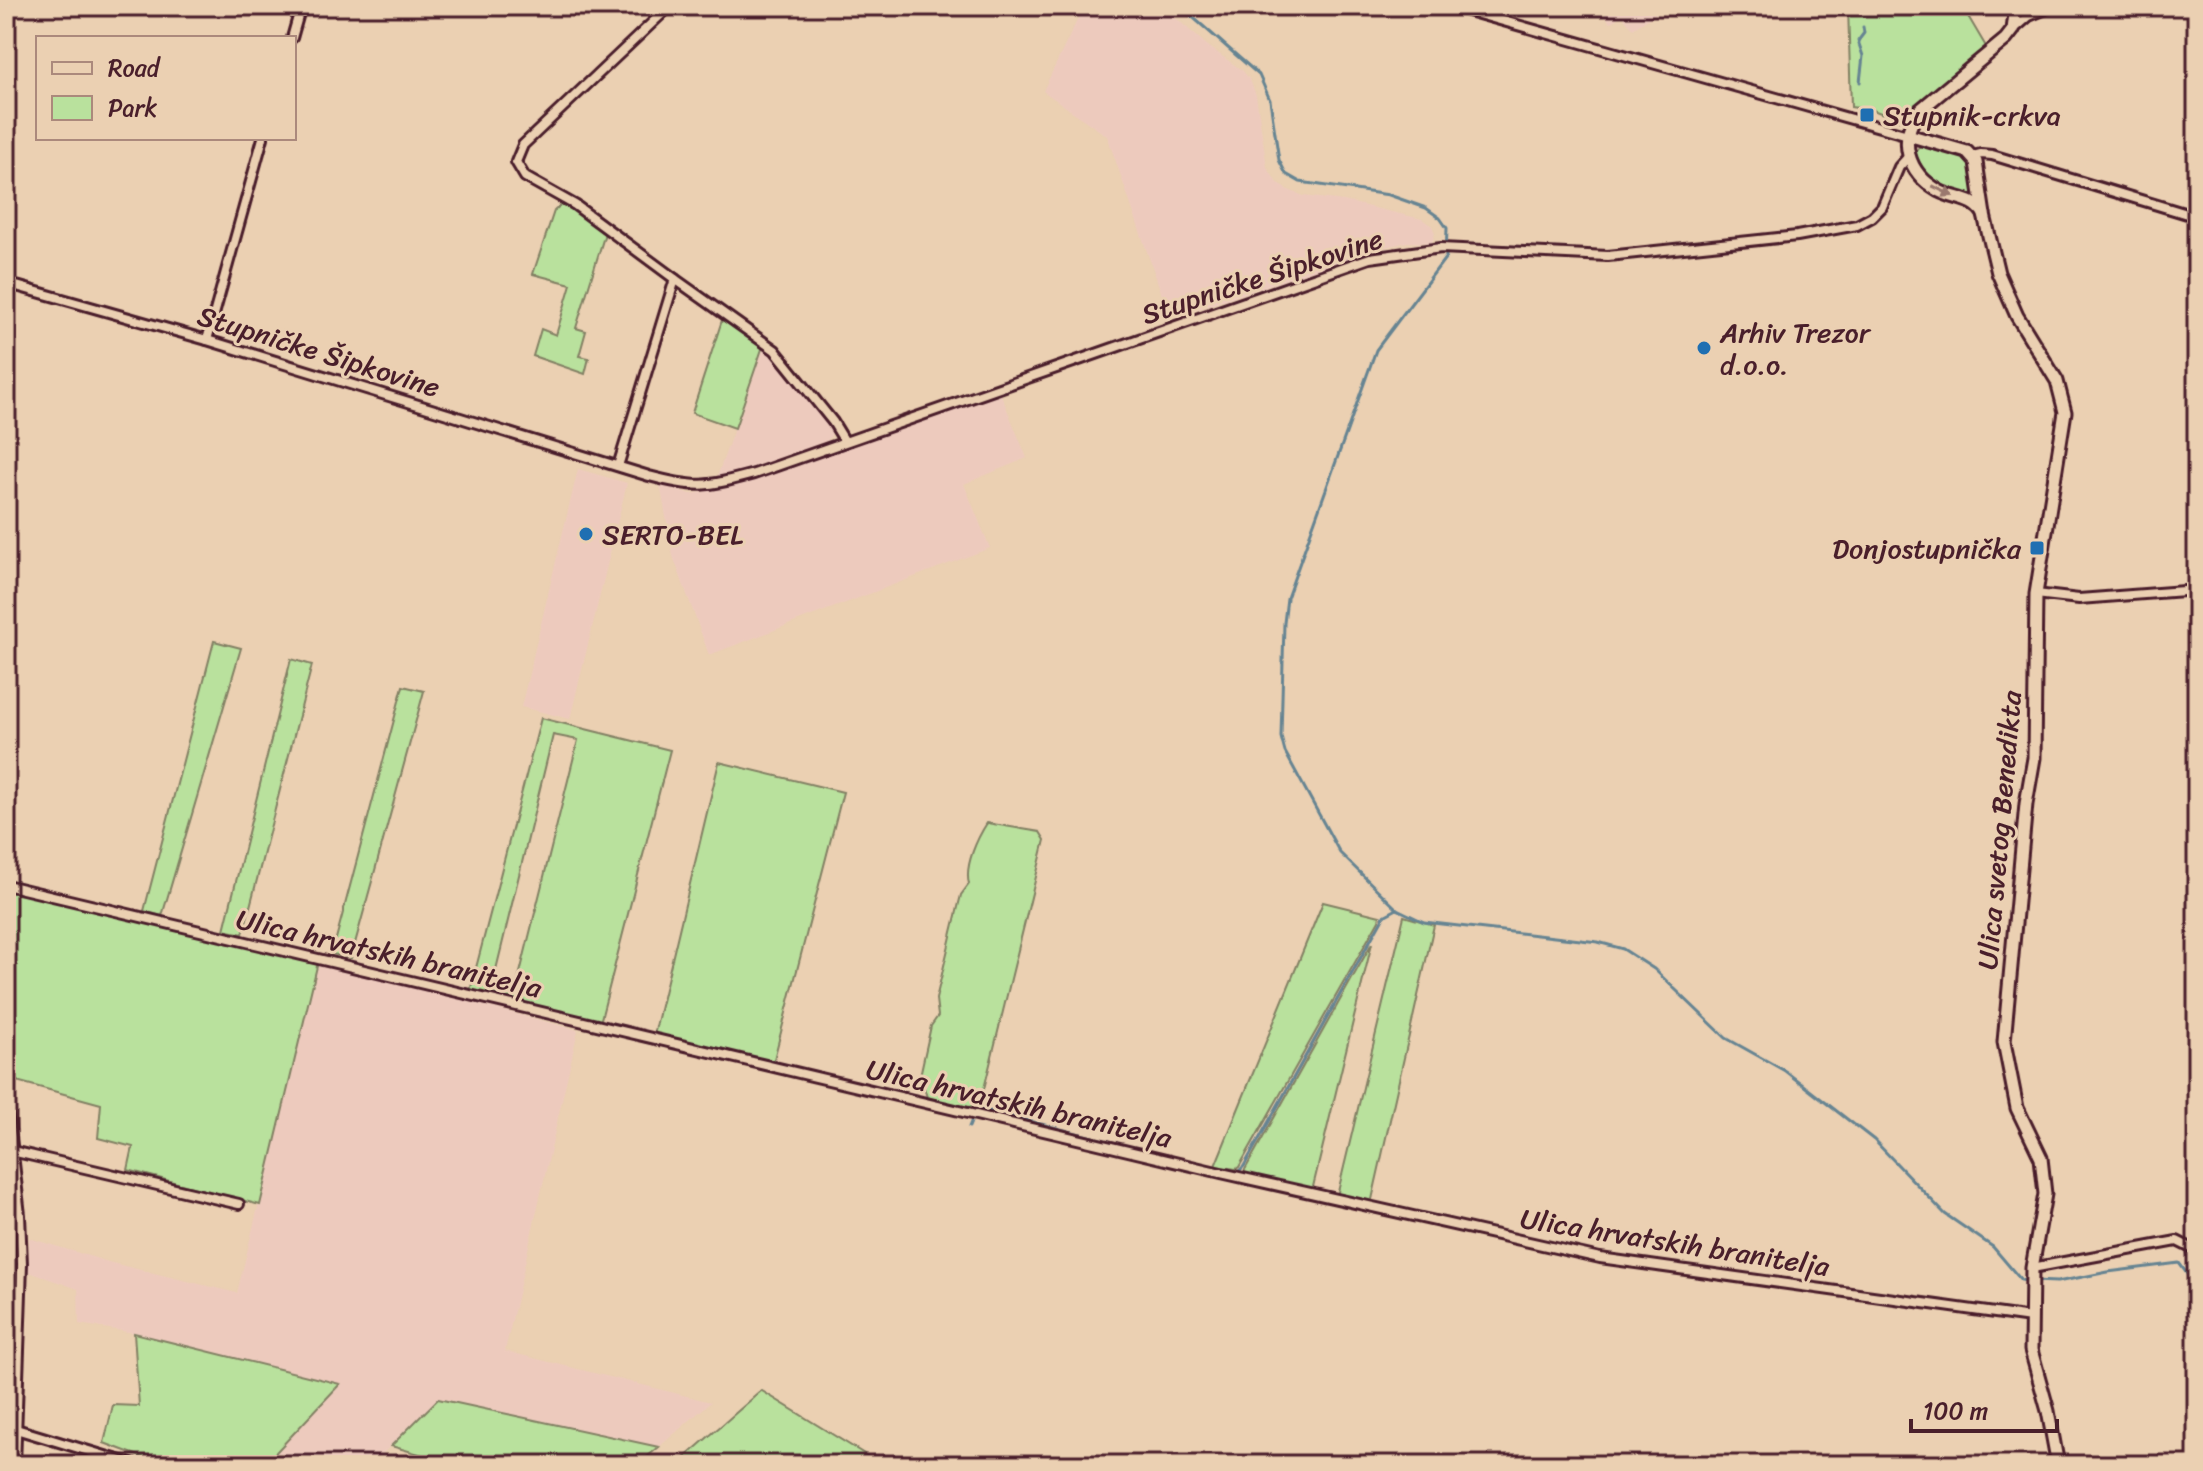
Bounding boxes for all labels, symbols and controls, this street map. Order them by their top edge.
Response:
legend [36,36,296,140]
text: Road [108,47,162,89]
text: Park [108,87,157,129]
place label: Stupnik-crkva [1883,91,2061,140]
marker: Stupnik-crkva [1858,106,1876,124]
one-way arrow [1931,184,1954,198]
street label: Stupničke Šipkovine [1135,214,1389,339]
street label: Stupničke Šipkovine [191,291,446,412]
place label: Arhiv Trezor d.o.o. [1719,308,1872,389]
marker: Arhiv Trezor d.o.o. [1695,339,1713,357]
place label: SERTO-BEL [602,510,743,559]
place label: Donjostupnička [1832,524,2022,573]
marker: SERTO-BEL [577,525,595,543]
marker: Donjostupnička [2028,539,2046,557]
street label: Ulica svetog Benedikta [1963,688,2036,972]
street label: Ulica hrvatskih branitelja [231,895,547,1013]
street label: Ulica hrvatskih branitelja [861,1045,1177,1163]
street label: Ulica hrvatskih branitelja [1517,1194,1834,1291]
scale bar [1911,1383,2057,1433]
text: 100 m [1923,1390,1988,1432]

